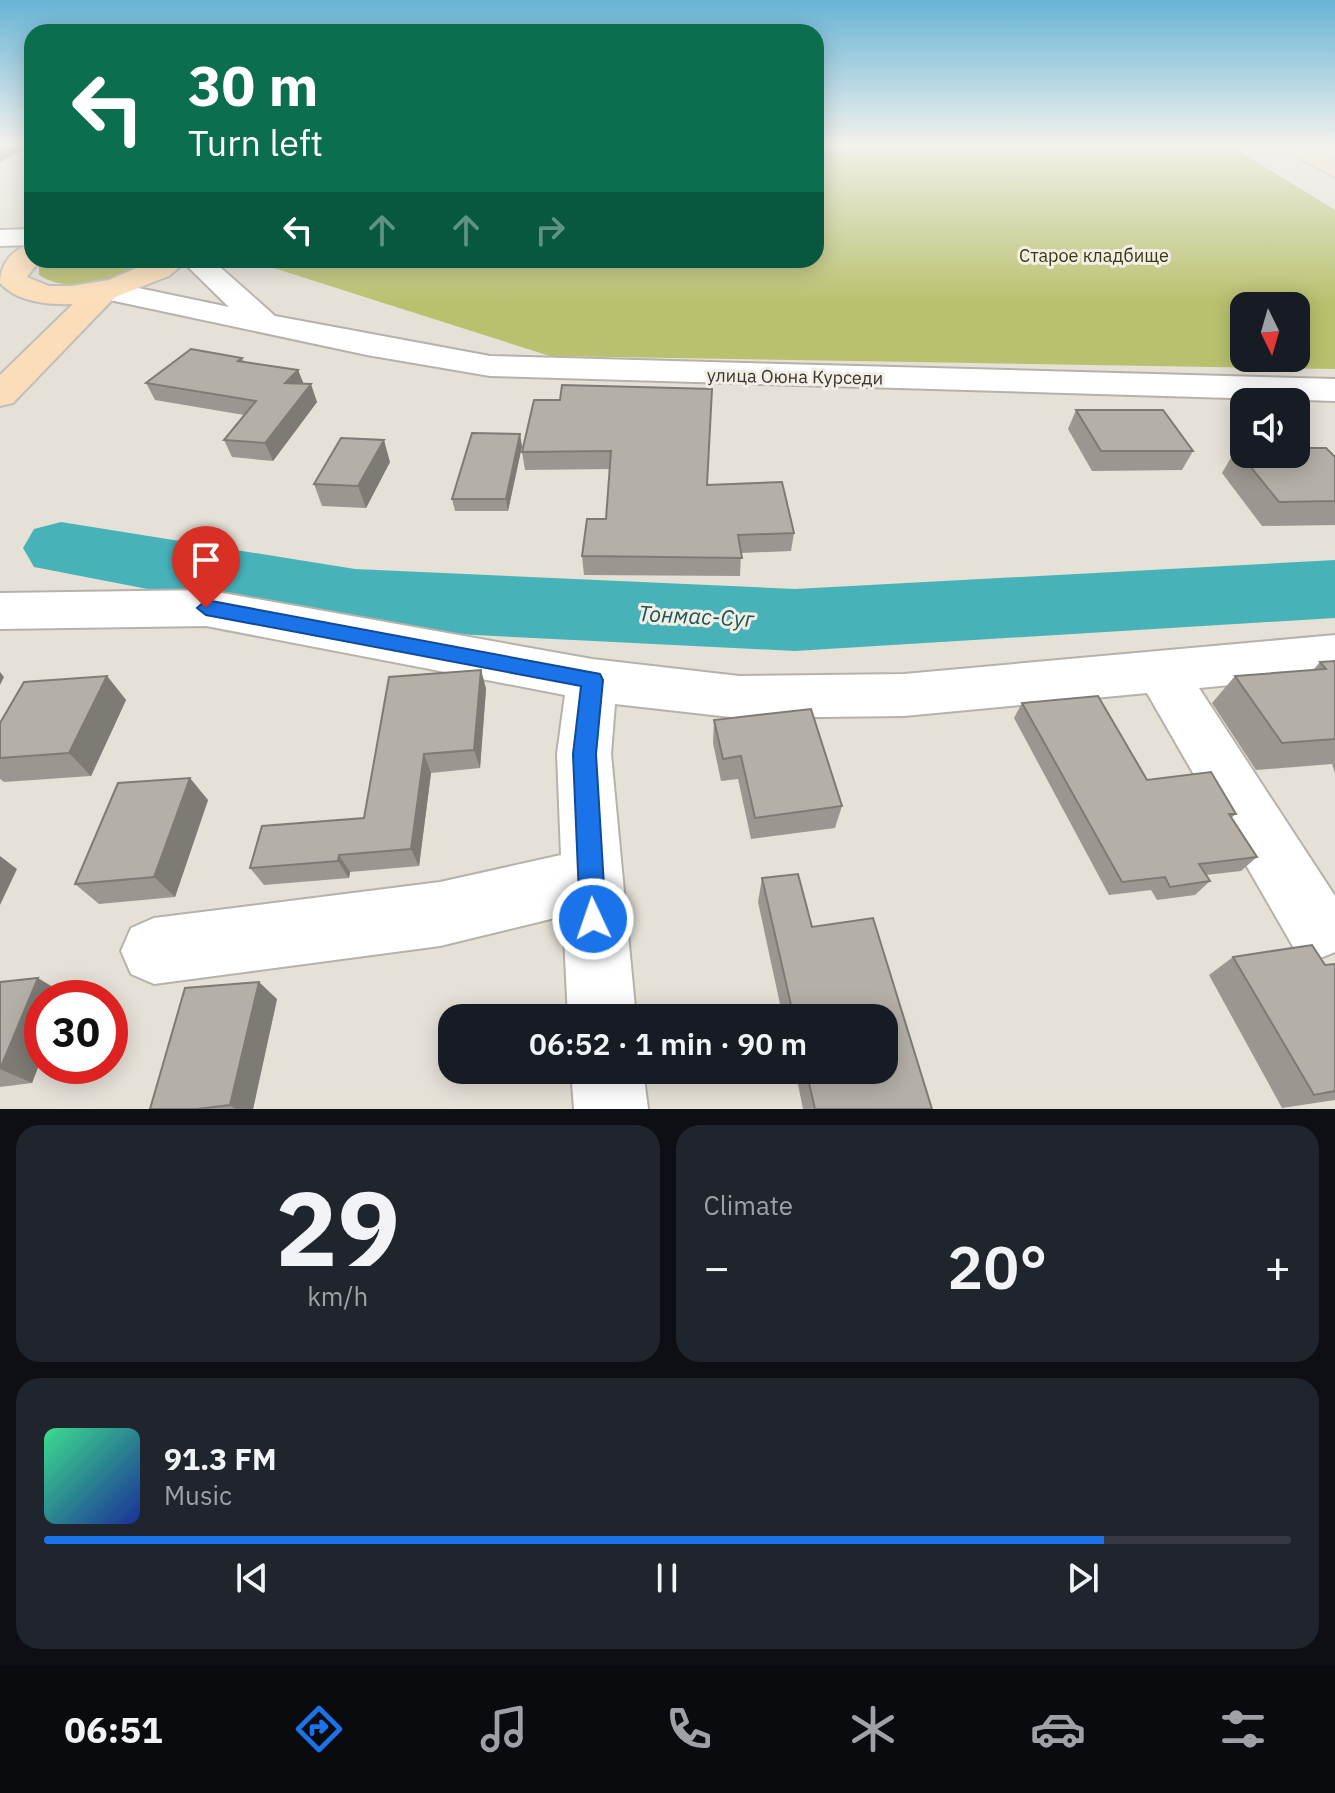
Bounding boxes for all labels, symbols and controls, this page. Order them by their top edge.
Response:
text: 30 m [188,49,318,121]
icon: left [56,56,160,160]
text: Turn left [188,119,323,166]
icon: left [276,208,320,252]
icon: ahead [360,208,404,252]
icon: ahead [444,208,488,252]
icon: right [528,208,572,252]
park label: Старое кладбище [1019,244,1169,267]
north arrow [1230,292,1310,372]
map controls [1230,292,1310,468]
street label: улица Оюна Курседи [707,363,883,390]
button: sound [1230,388,1310,468]
pin [172,526,240,608]
icon: arrive [184,538,228,582]
water label: Тонмас-Суг [638,598,755,633]
position arrow [551,877,635,961]
speed limit sign: 30 [24,980,128,1084]
text: 06:52 · 1 min · 90 m [529,1024,807,1063]
text: 29 [275,1159,400,1295]
text: Climate [704,1188,793,1222]
text: 20° [947,1227,1047,1306]
text: − [704,1238,730,1295]
text: + [1265,1238,1291,1295]
text: km/h [307,1279,368,1313]
text: 91.3 FM [164,1439,277,1478]
text: Music [164,1478,232,1512]
icon: previous [230,1556,274,1600]
icon: pause [645,1556,689,1600]
icon: next [1061,1556,1105,1600]
icon: directions [291,1701,347,1757]
icon: music [476,1701,532,1757]
icon: phone [661,1701,717,1757]
icon: climate [845,1701,901,1757]
icon: car [1030,1701,1086,1757]
icon: filters [1215,1701,1271,1757]
text: 06:51 [64,1706,163,1753]

